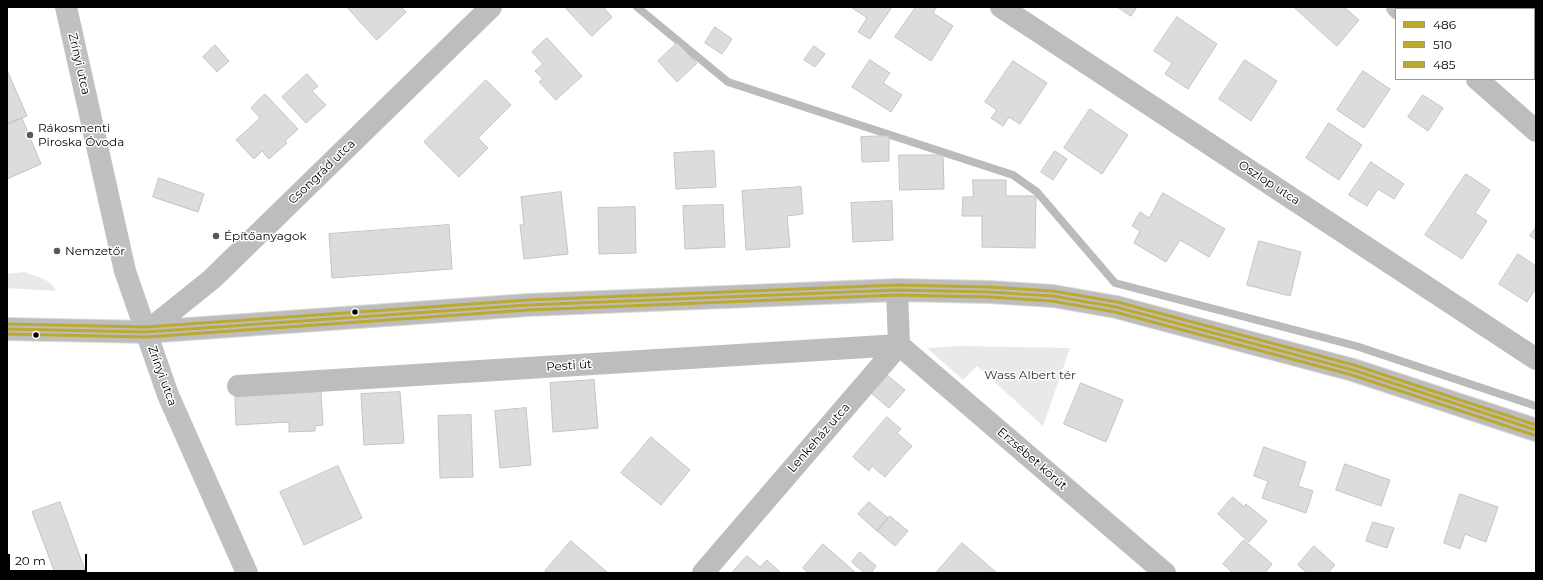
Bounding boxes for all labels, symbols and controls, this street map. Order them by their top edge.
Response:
legend [1395,8,1535,80]
text: 486 [1433,17,1456,32]
street label: Zrínyi utca [65,32,93,96]
text: 510 [1433,37,1452,52]
text: 485 [1433,57,1456,72]
place label: Rákosmenti Piroska Óvoda [38,121,124,149]
marker: Rákosmenti Piroska Óvoda [25,130,35,140]
street label: Csongrád utca [286,137,358,207]
street label: Oszlop utca [1235,158,1303,208]
place label: Építőanyagok [224,229,307,243]
marker: Építőanyagok [211,231,221,241]
place label: Nemzetőr [65,244,125,258]
marker: Nemzetőr [52,246,62,256]
unlabelled marker [350,307,360,317]
unlabelled marker [31,330,41,340]
street label: Zrínyi utca [144,344,180,408]
street label: Pesti út [546,357,592,375]
park label: Wass Albert tér [984,368,1076,382]
street label: Lenkeház utca [785,400,853,476]
street label: Erzsébet körút [994,425,1070,493]
scale bar [10,546,89,572]
text: 20 m [15,553,46,568]

